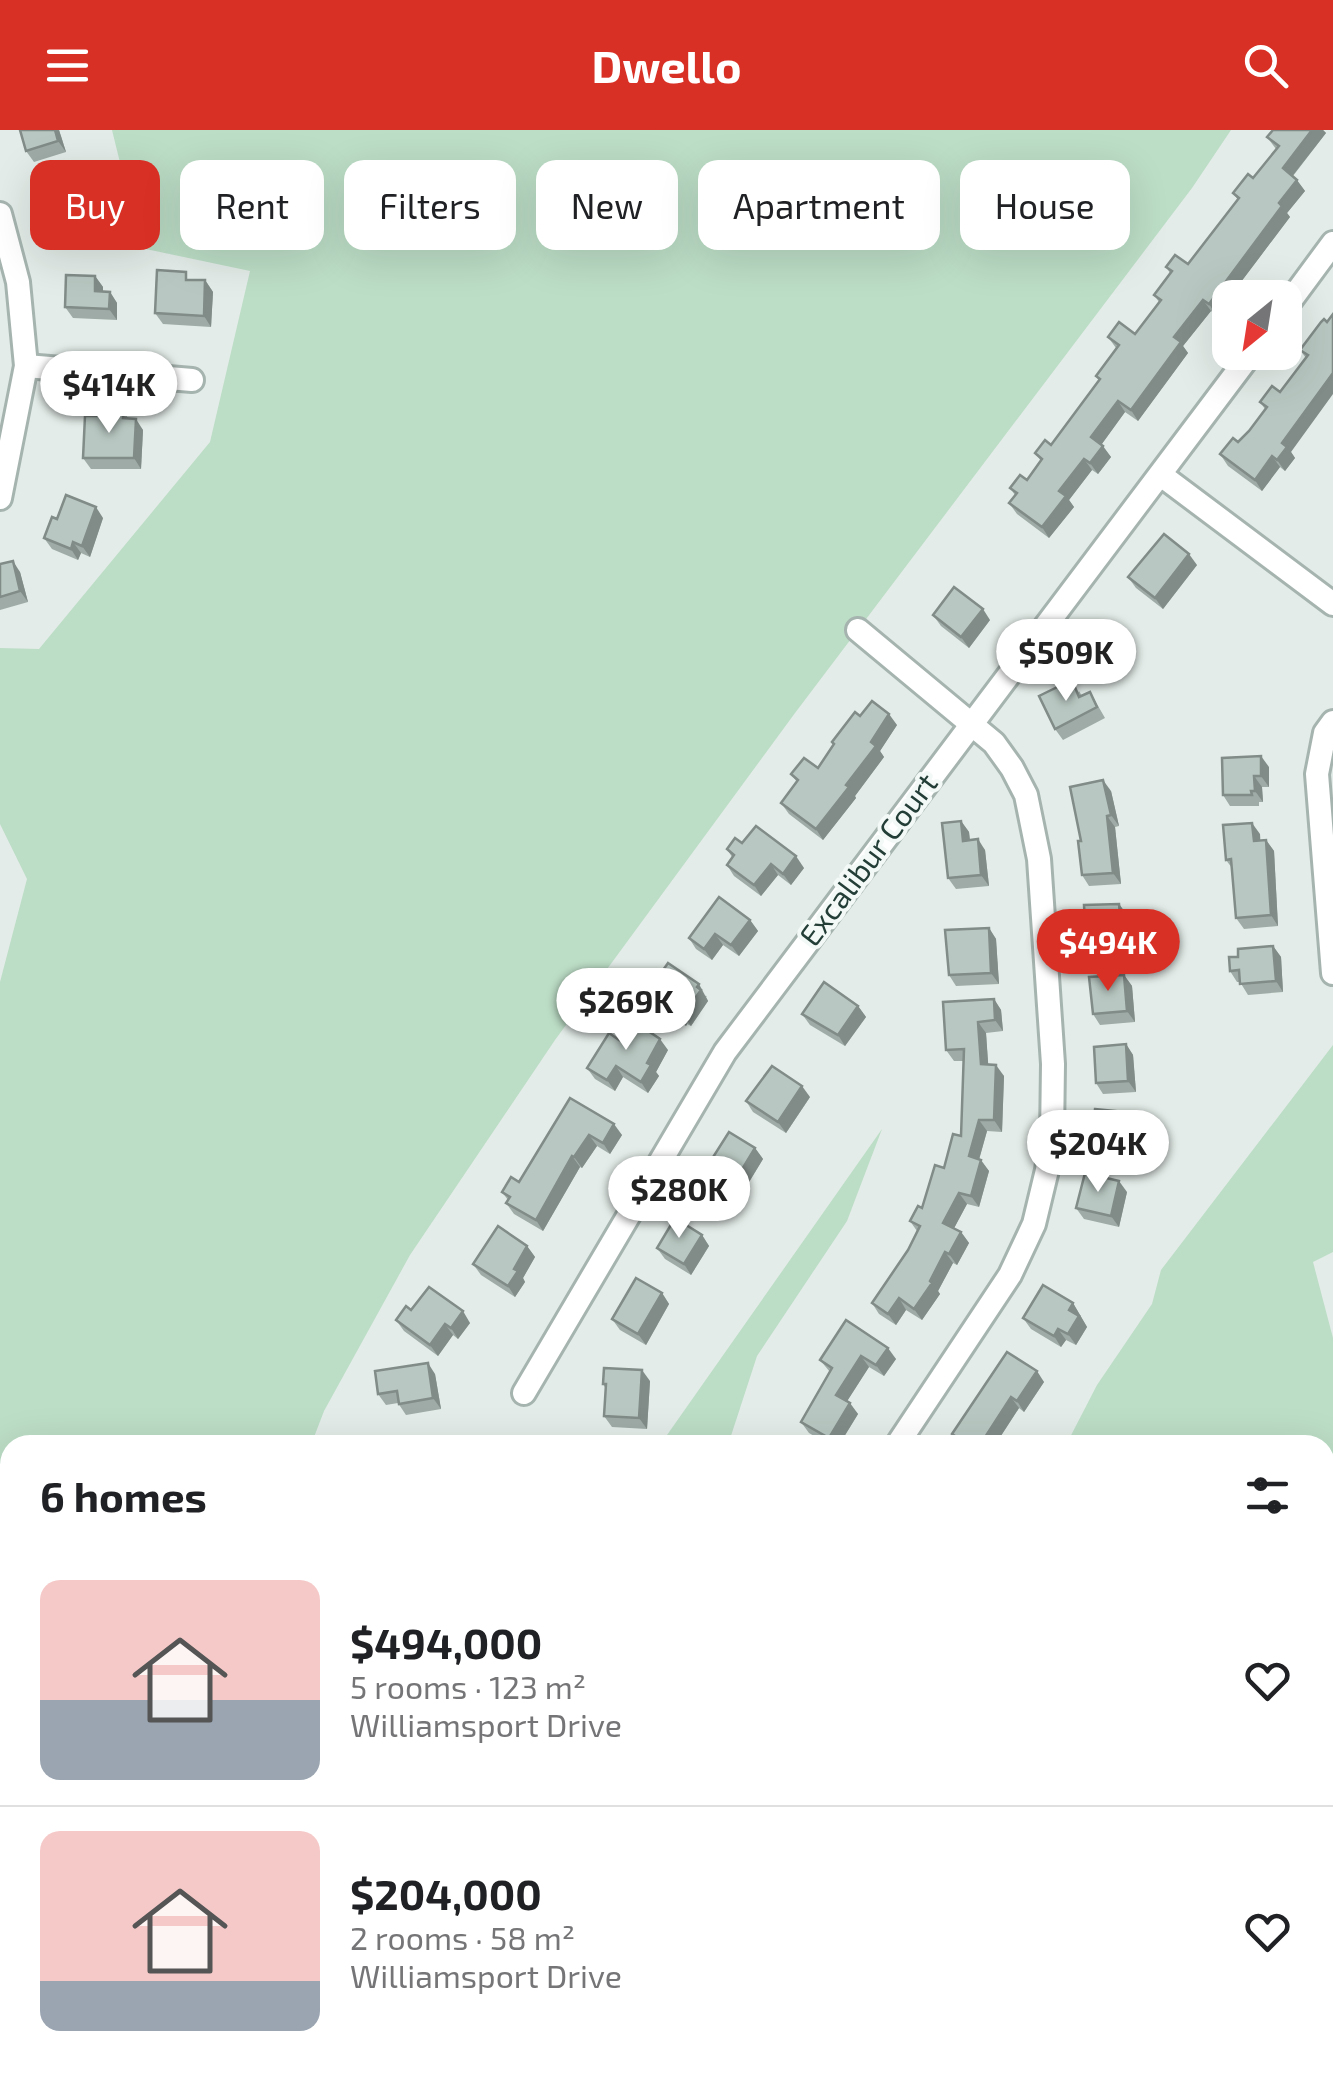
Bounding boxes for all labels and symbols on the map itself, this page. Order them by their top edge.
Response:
north arrow [1212,280,1302,370]
pin: $414K [39,351,179,436]
pin: $509K [996,619,1136,704]
street label: Excalibur Court [791,765,944,952]
pin: $494K [1038,909,1178,994]
pin: $269K [556,968,696,1053]
pin: $204K [1028,1110,1168,1195]
pin: $280K [609,1156,749,1241]

